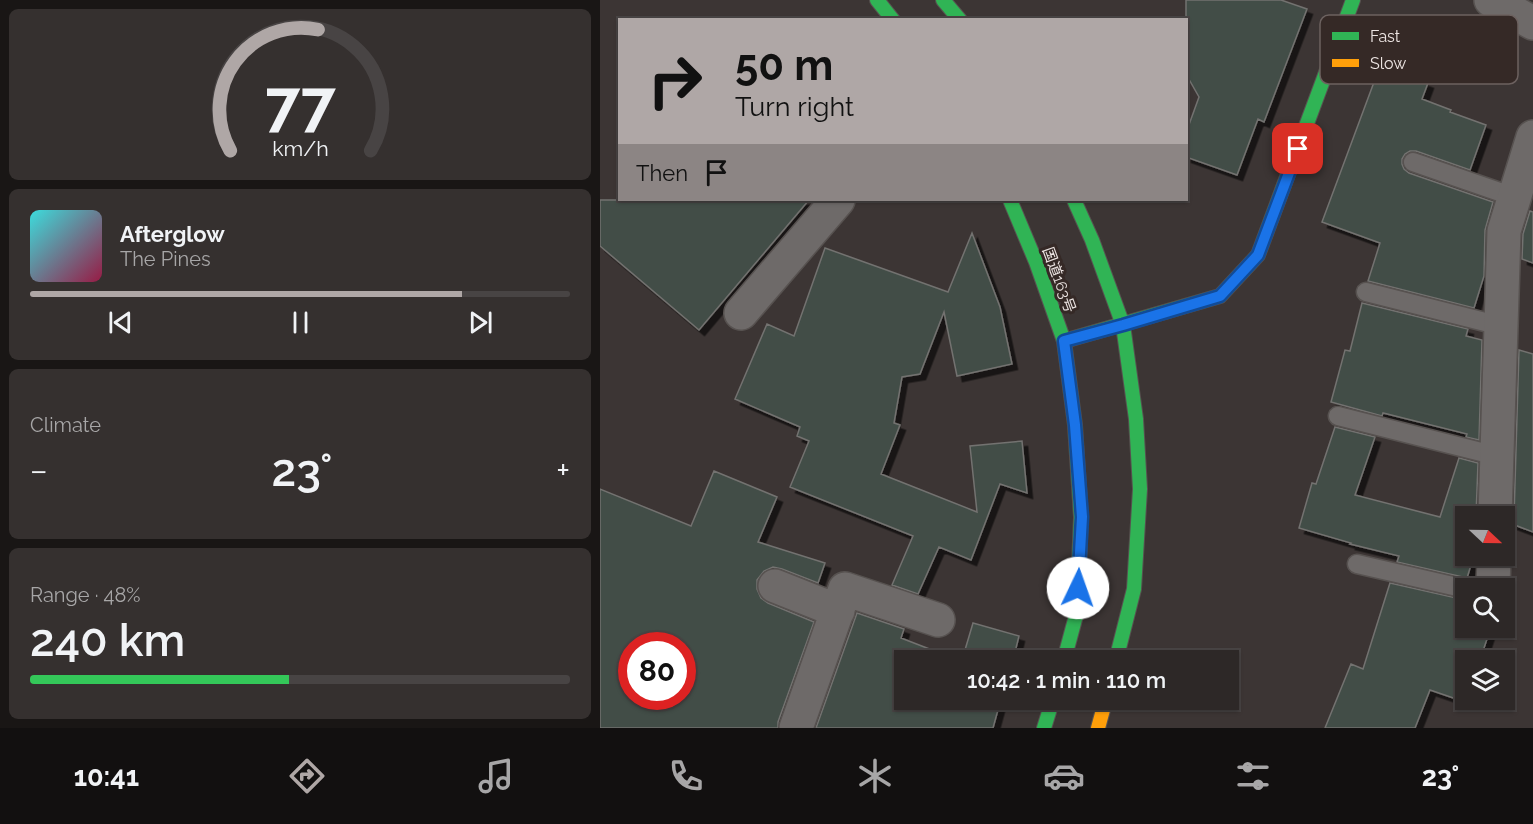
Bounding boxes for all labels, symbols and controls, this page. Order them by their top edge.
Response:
legend [1320,15,1518,84]
text: Fast [1370,27,1401,46]
text: 50 m [735,41,833,90]
icon: right [636,42,714,120]
text: Slow [1370,54,1406,73]
text: 77 [265,67,336,141]
text: Turn right [735,91,854,122]
pin [1272,123,1323,174]
icon: arrive [1281,132,1314,165]
text: km/h [272,137,328,162]
icon: arrive [700,156,733,189]
text: Then [636,160,688,186]
text: Afterglow [120,221,225,247]
street label: 国道163号 [1039,245,1079,315]
text: The Pines [120,247,211,271]
icon: previous [104,306,137,339]
icon: pause [284,306,317,339]
icon: next [464,306,497,339]
text: Climate [30,413,101,437]
text: 23° [272,444,333,497]
text: − [30,451,48,490]
text: + [556,451,570,490]
north arrow [1455,506,1515,566]
map controls [1455,506,1515,710]
position arrow [1046,556,1110,620]
button: search [1455,578,1515,638]
text: Range · 48% [30,583,141,607]
text: 240 km [30,614,185,667]
speed limit sign: 80 [618,632,696,710]
button: layers [1455,650,1515,710]
text: 10:42 · 1 min · 110 m [967,667,1166,693]
icon: directions [286,755,328,797]
icon: music [475,755,517,797]
icon: phone [665,755,707,797]
icon: climate [854,755,896,797]
icon: car [1043,755,1085,797]
icon: filters [1232,755,1274,797]
text: 10:41 [74,761,139,792]
text: 23° [1422,761,1459,792]

